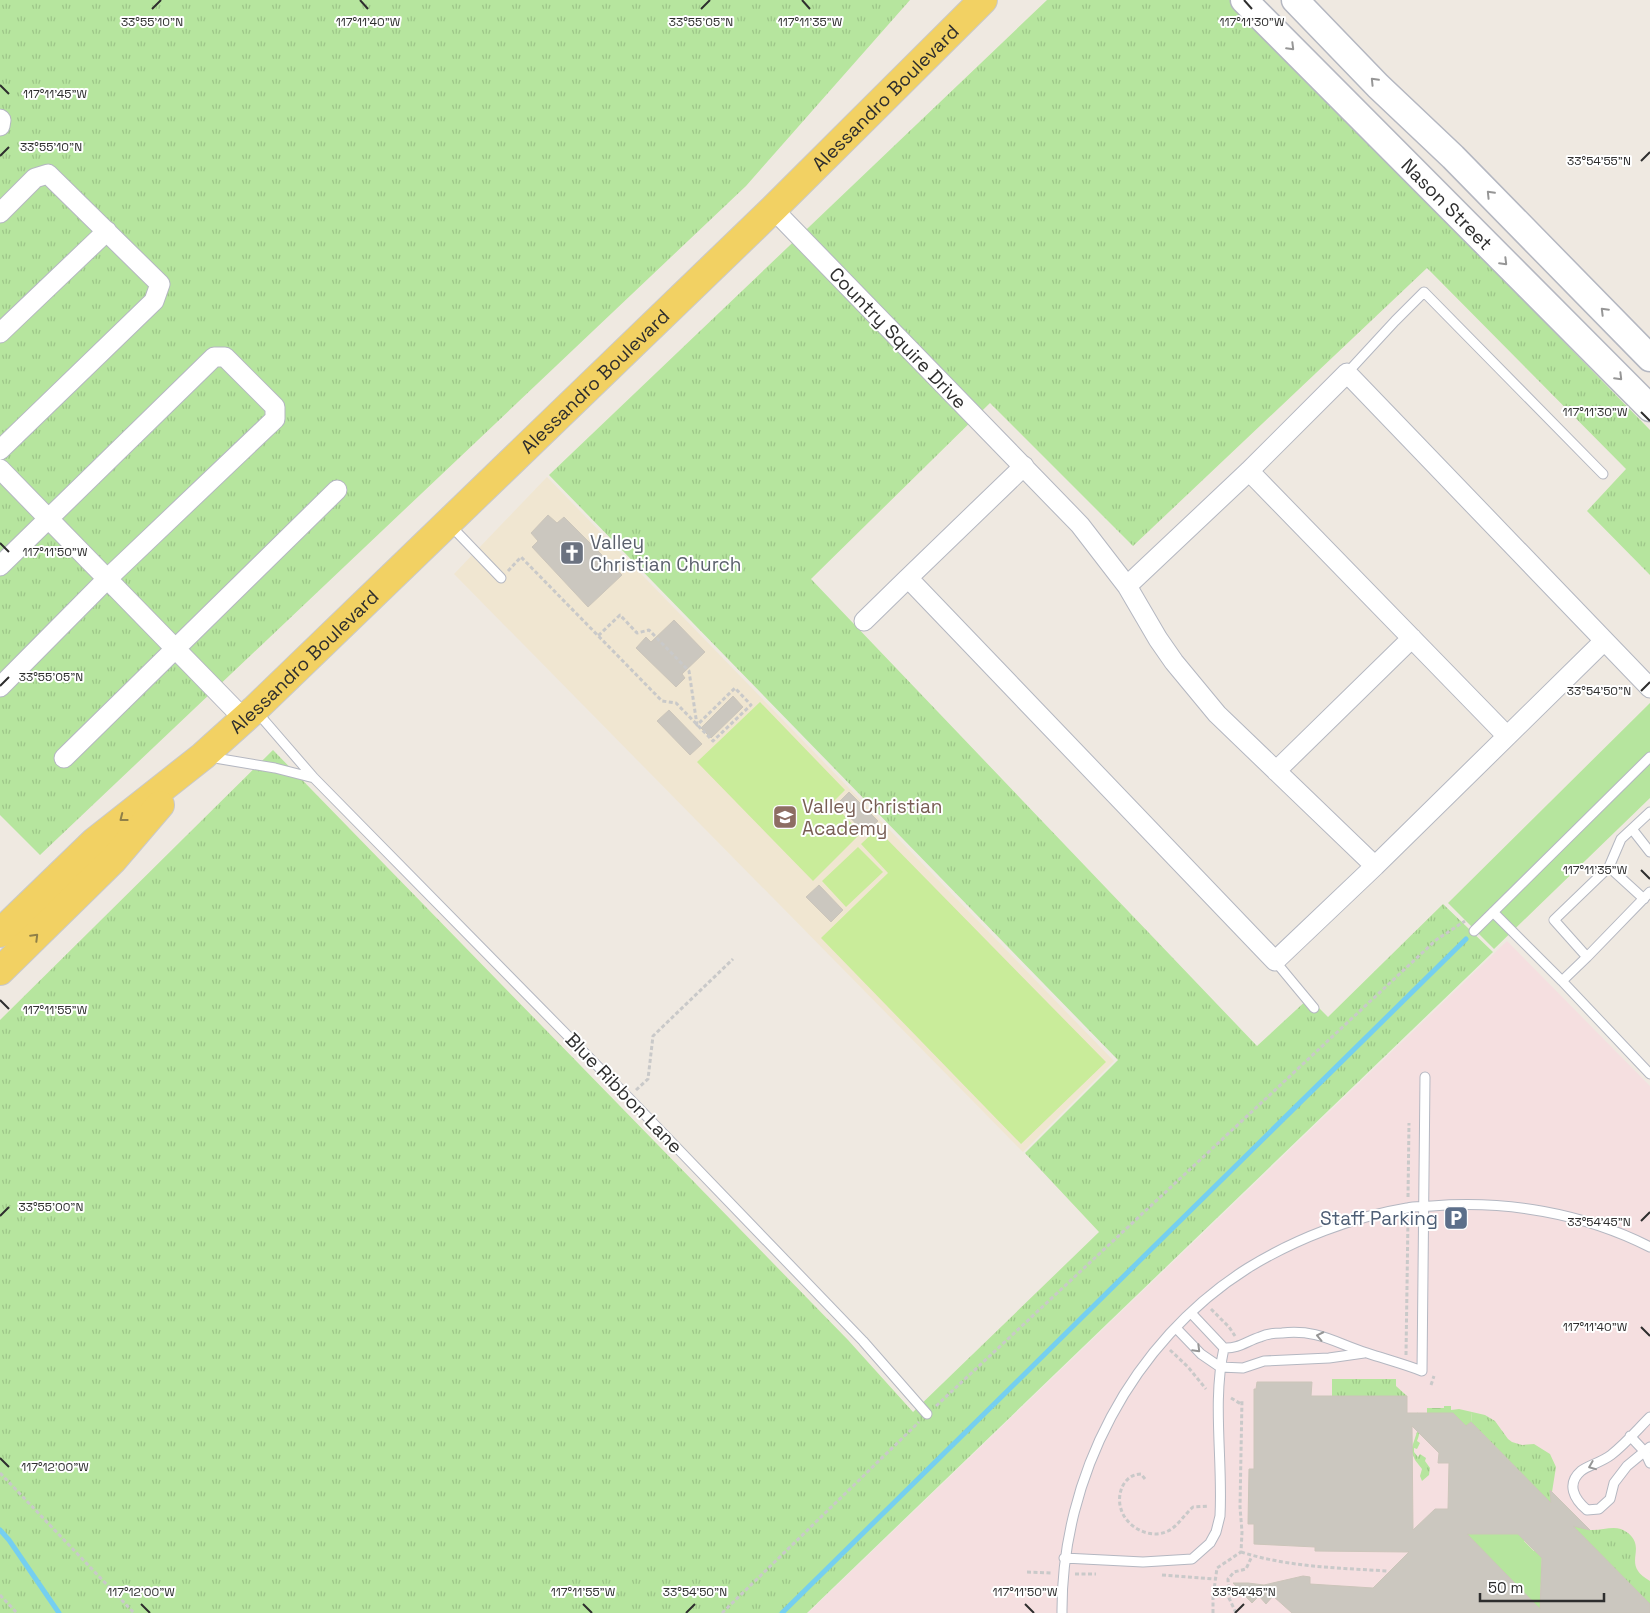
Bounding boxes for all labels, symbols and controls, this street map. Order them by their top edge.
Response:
text: 33°55'10"N [121,14,183,30]
text: 117°11'40"W [336,14,401,30]
text: 33°55'05"N [669,14,733,30]
text: 117°11'35"W [778,14,843,30]
text: 117°11'30"W [1220,14,1285,30]
street label: Alessandro Boulevard [806,19,964,176]
one-way arrow [1285,41,1294,50]
one-way arrow [1371,78,1380,87]
text: 117°11'45"W [23,86,88,102]
text: 33°55'10"N [20,139,82,155]
street label: Nason Street [1396,153,1498,255]
text: 33°54'55"N [1567,153,1631,169]
one-way arrow [1487,191,1496,200]
one-way arrow [1499,256,1508,265]
street label: Country Squire Drive [824,262,972,414]
street label: Alessandro Boulevard [515,303,675,459]
one-way arrow [1601,307,1610,316]
one-way arrow [1613,371,1622,380]
text: 117°11'30"W [1563,404,1628,420]
place label: Valley Christian Church [590,530,741,577]
church icon: Valley Christian Church [559,540,585,566]
text: 117°11'50"W [23,544,88,560]
street label: Alessandro Boulevard [224,584,384,739]
text: 33°55'05"N [19,669,83,685]
text: 33°54'50"N [1567,683,1631,699]
place label: Valley Christian Academy [802,794,943,841]
school or university icon: Valley Christian Academy [772,804,798,830]
one-way arrow [120,813,129,822]
text: 117°11'35"W [1563,862,1628,878]
one-way arrow [29,934,38,943]
text: 117°11'55"W [23,1002,88,1018]
street label: Blue Ribbon Lane [560,1027,688,1159]
text: 33°55'00"N [19,1199,83,1215]
parking icon: Staff Parking [1443,1205,1469,1231]
place label: Staff Parking [1320,1206,1438,1231]
text: 33°54'45"N [1567,1214,1631,1230]
text: 117°11'40"W [1563,1319,1628,1335]
one-way arrow [1315,1331,1324,1341]
one-way arrow [1191,1343,1200,1352]
text: 117°12'00"W [21,1459,89,1475]
one-way arrow [1588,1460,1597,1471]
scale bar [1480,1570,1604,1602]
text: 50 m [1488,1578,1523,1597]
text: 117°12'00"W [107,1584,175,1600]
text: 117°11'55"W [551,1584,616,1600]
text: 33°54'50"N [663,1584,727,1600]
text: 117°11'50"W [993,1584,1058,1600]
text: 33°54'45"N [1212,1584,1276,1600]

